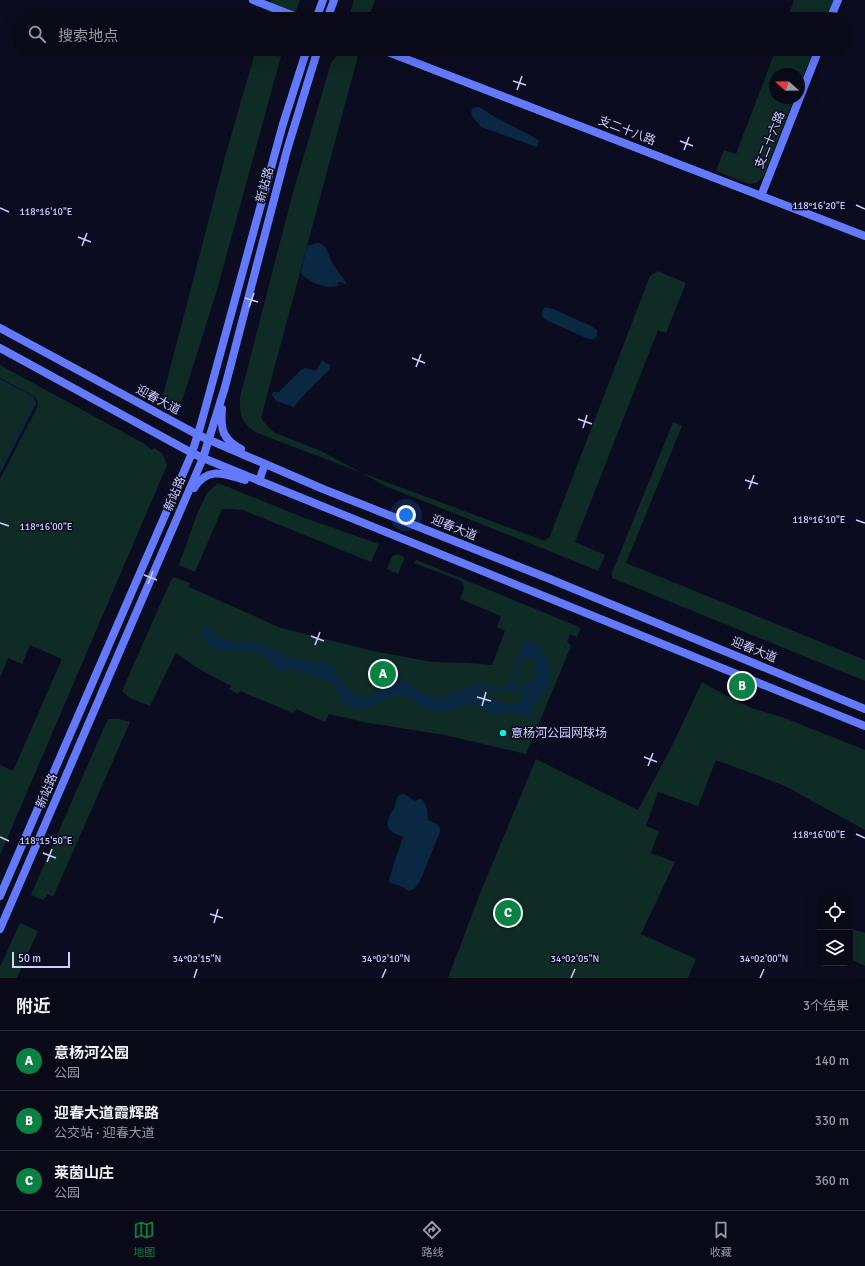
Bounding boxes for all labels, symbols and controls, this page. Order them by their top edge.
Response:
search box [12,12,853,56]
icon: search [26,23,48,45]
text: 搜索地点 [58,27,118,45]
north arrow [769,68,805,104]
street label: 支二十六路 [752,109,788,171]
street label: 支二十八路 [596,113,658,149]
street label: 新站路 [253,166,277,204]
text: 118°16'20"E [792,200,846,212]
text: 118°16'10"E [19,206,73,218]
street label: 迎春大道 [133,382,183,418]
street label: 新站路 [161,474,189,514]
your location [396,505,416,525]
street label: 迎春大道 [429,512,479,544]
text: 118°16'10"E [792,514,846,526]
text: 118°16'00"E [19,521,73,533]
street label: 迎春大道 [729,634,779,666]
pin: A [370,659,396,689]
pin: B [729,671,755,701]
place label: 意杨河公园网球场 [511,726,607,741]
marker: 意杨河公园网球场 [498,728,508,738]
street label: 新站路 [33,771,61,811]
text: 118°16'00"E [792,829,846,841]
text: 118°15'50"E [19,835,73,847]
map controls [817,894,853,966]
button: locate [817,894,853,930]
pin: C [495,898,521,928]
button: layers [817,930,853,966]
scale bar [12,950,70,969]
text: 50 m [18,952,41,965]
text: 34°02'15"N [173,953,221,965]
text: 34°02'10"N [362,953,410,965]
text: 34°02'05"N [551,953,599,965]
text: 34°02'00"N [740,953,788,965]
text: 附近 [16,996,50,1017]
text: 3个结果 [803,998,849,1014]
text: 意杨河公园 [54,1044,129,1062]
text: A [25,1053,33,1069]
text: 140 m [815,1053,849,1069]
text: 公园 [54,1065,80,1081]
text: 迎春大道霞辉路 [54,1104,159,1122]
text: B [25,1113,33,1129]
text: 330 m [815,1113,849,1129]
text: 公交站 · 迎春大道 [54,1125,155,1141]
text: 莱茵山庄 [54,1164,114,1182]
text: C [25,1173,33,1189]
text: 360 m [815,1173,849,1189]
text: 公园 [54,1185,80,1201]
tab: 地图 [133,1219,155,1259]
tab: 路线 [421,1219,443,1259]
tab: 收藏 [710,1219,732,1259]

